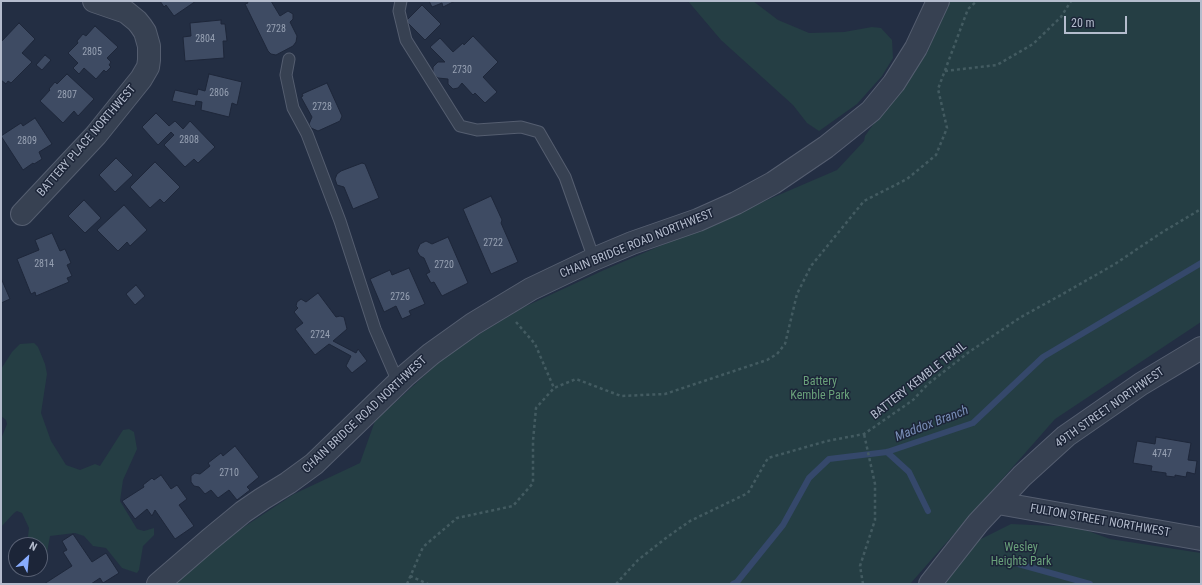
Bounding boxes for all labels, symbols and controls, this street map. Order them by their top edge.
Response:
scale bar [1066,8,1129,34]
text: 20 m [1071,16,1095,30]
house number: 2728 [266,23,286,35]
house number: 2804 [195,33,215,45]
house number: 2805 [82,46,102,58]
house number: 2730 [452,64,472,76]
street label: BATTERY PLACE NORTHWEST [35,82,139,200]
house number: 2806 [209,87,229,99]
house number: 2807 [57,89,77,101]
house number: 2728 [312,101,332,113]
house number: 2808 [179,134,199,146]
house number: 2809 [17,135,37,147]
street label: CHAIN BRIDGE ROAD NORTHWEST [558,206,716,282]
house number: 2722 [483,237,503,249]
house number: 2814 [34,258,54,270]
house number: 2720 [434,259,454,271]
house number: 2726 [390,291,410,303]
house number: 2724 [310,329,330,341]
street label: BATTERY KEMBLE TRAIL [868,339,970,423]
street label: CHAIN BRIDGE ROAD NORTHWEST [300,354,430,476]
street label: 49TH STREET NORTHWEST [1053,365,1167,451]
park label: Battery Kemble Park [790,375,850,403]
water label: Maddox Branch [893,403,971,445]
house number: 4747 [1152,448,1172,460]
house number: 2710 [219,467,239,479]
street label: FULTON STREET NORTHWEST [1029,502,1171,540]
north arrow [8,537,48,577]
text: N [27,539,39,554]
park label: Wesley Heights Park [991,541,1051,569]

